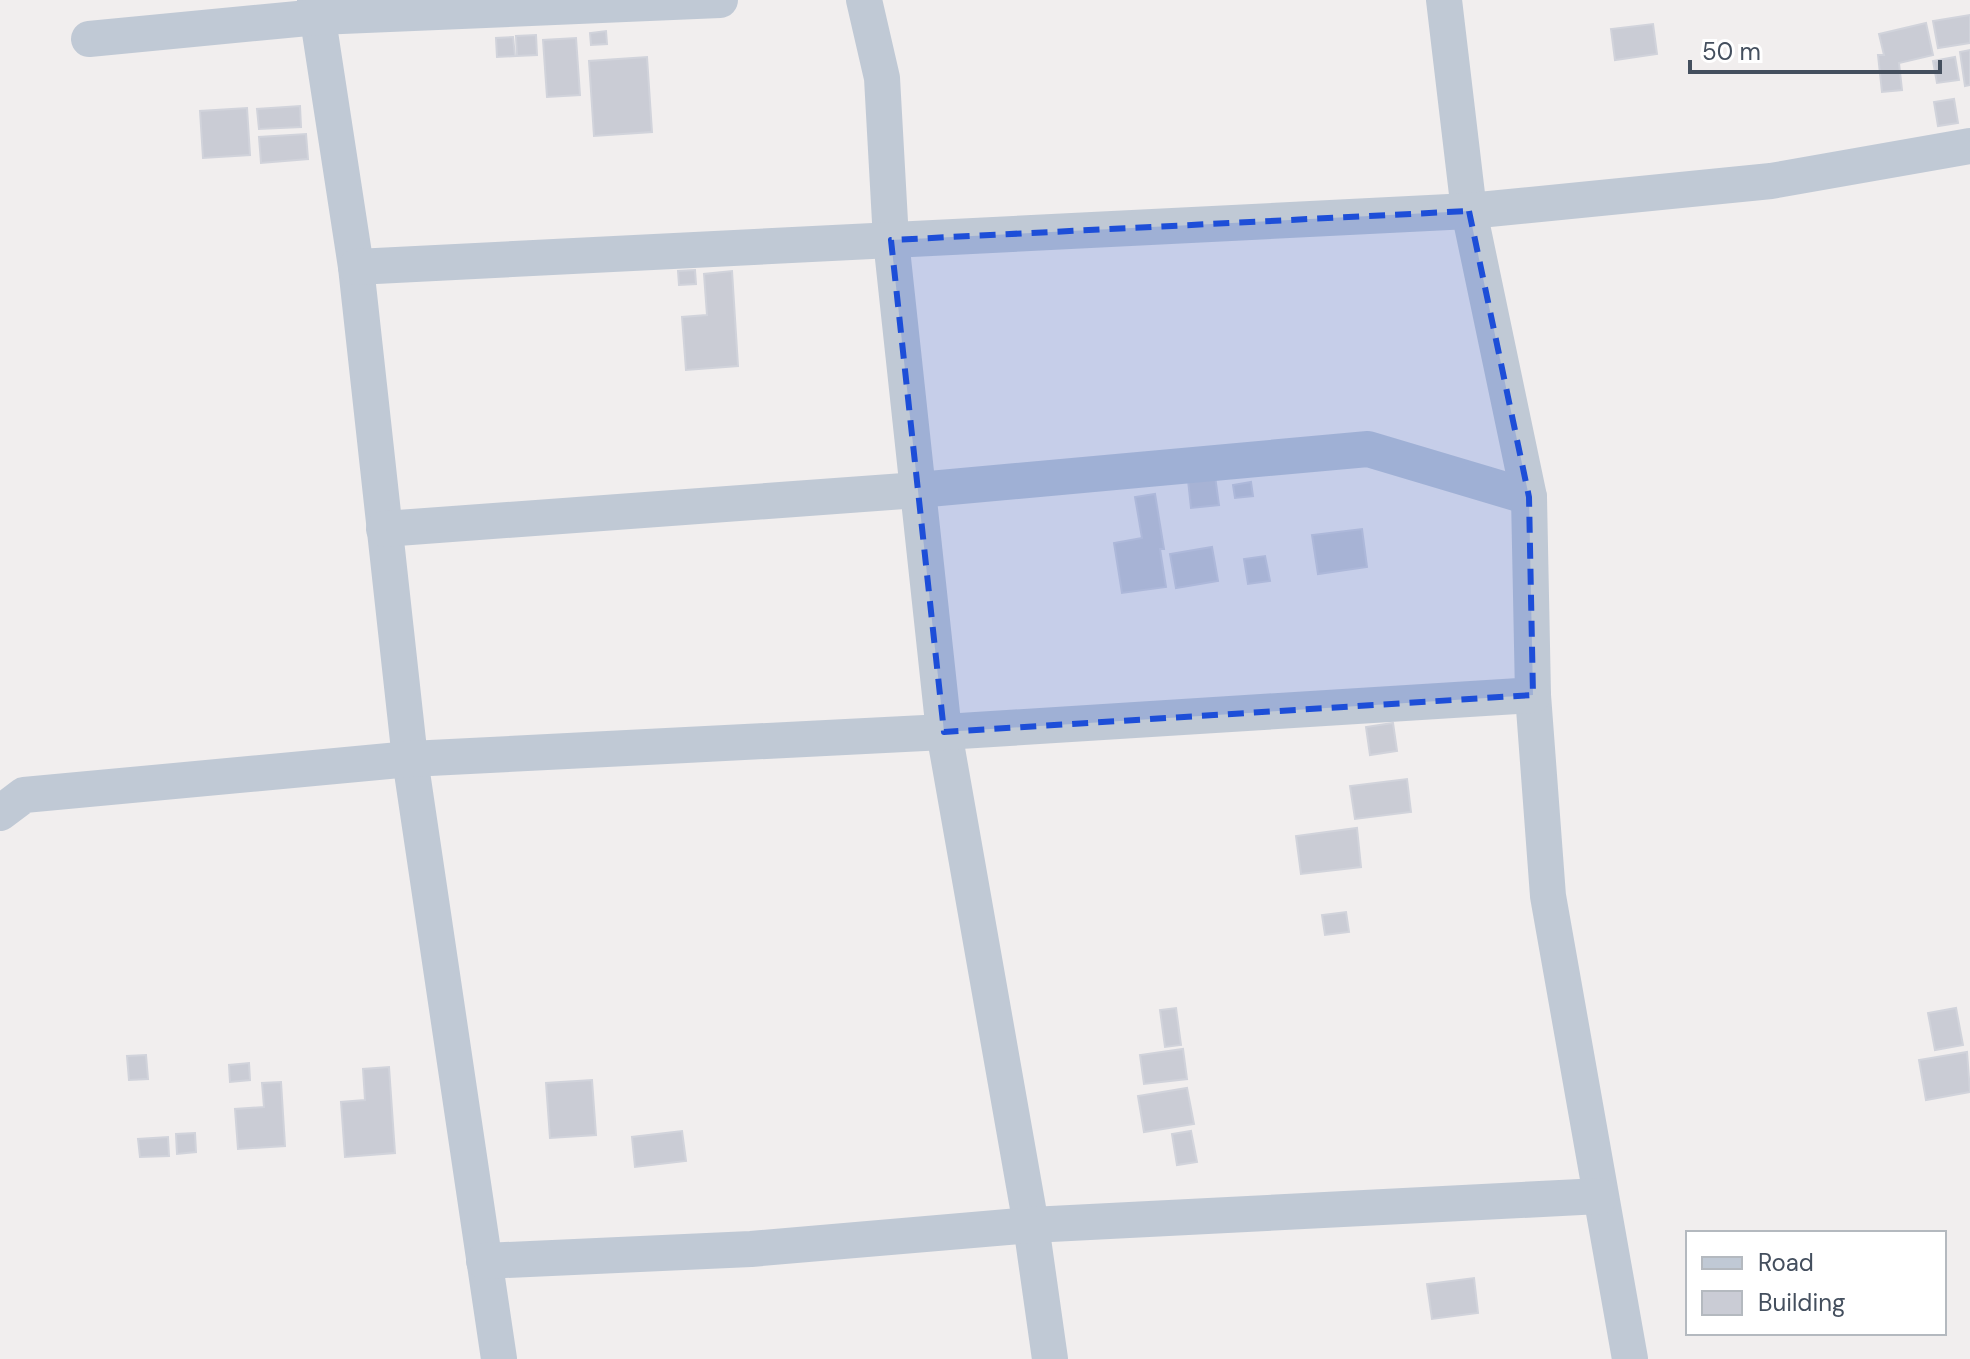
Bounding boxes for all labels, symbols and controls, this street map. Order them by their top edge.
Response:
scale bar [1690,24,1940,74]
text: 50 m [1702,36,1761,67]
legend [1686,1231,1946,1335]
text: Road [1758,1247,1814,1278]
text: Building [1758,1287,1845,1318]

